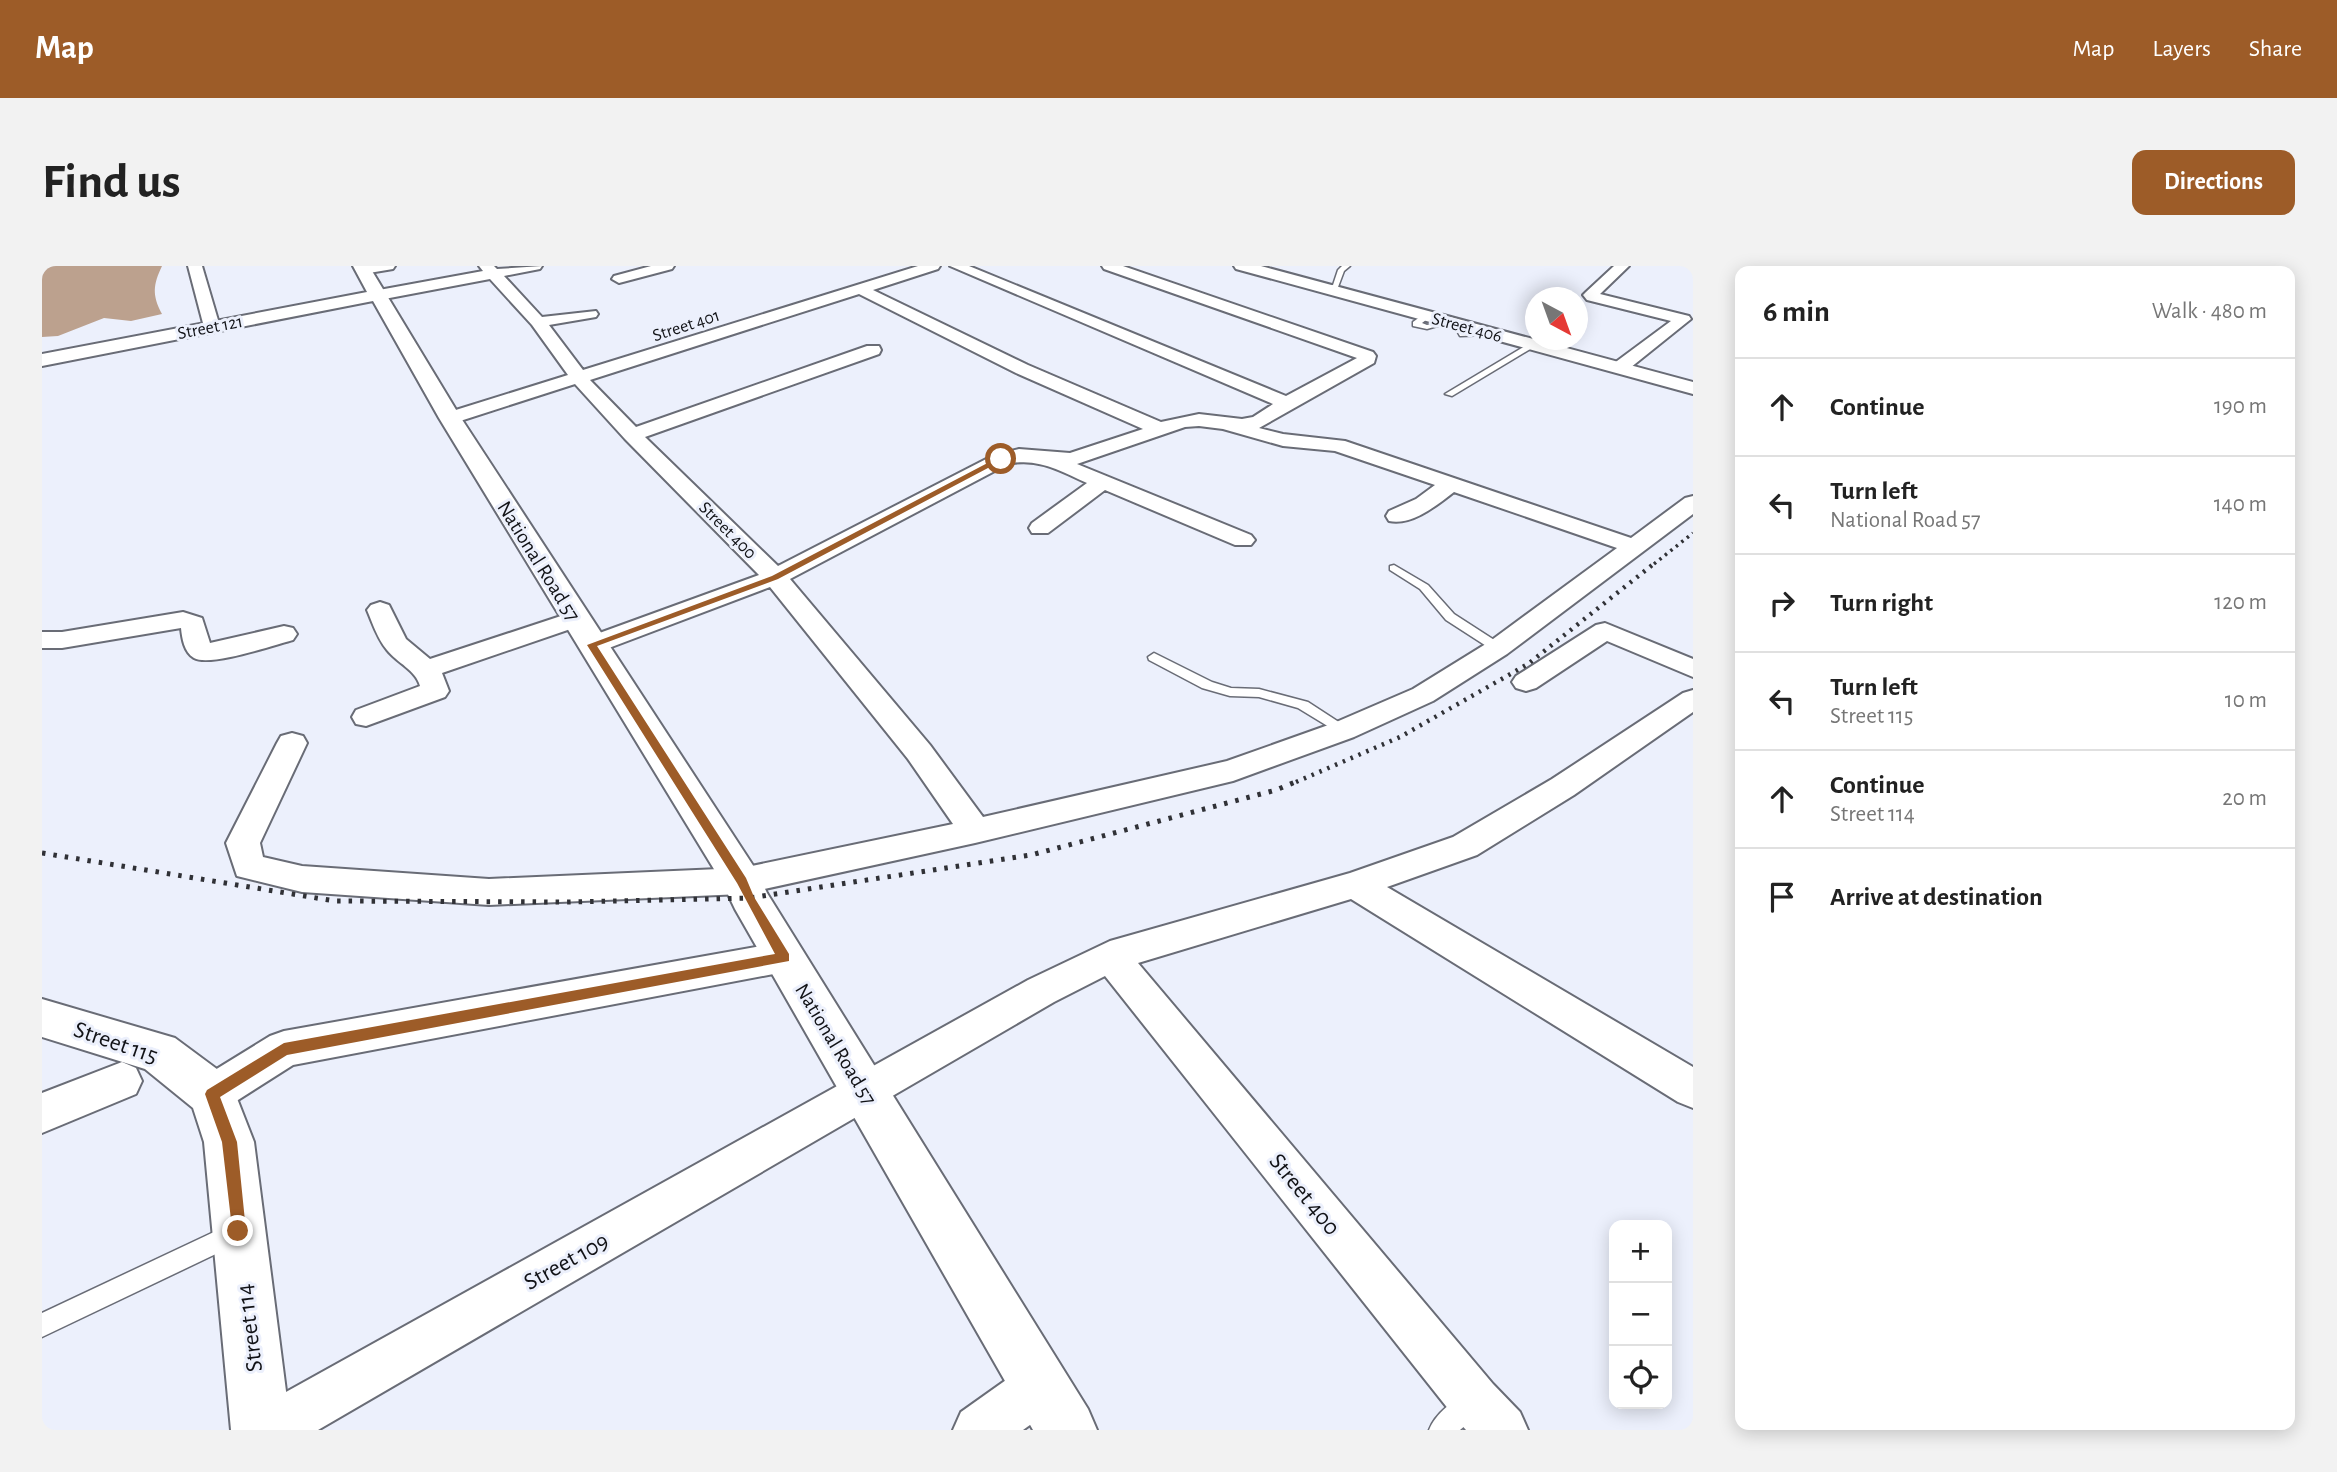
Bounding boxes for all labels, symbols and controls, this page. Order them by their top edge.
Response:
text: Map [35,32,94,65]
text: Map [2072,37,2114,61]
text: Layers [2152,37,2211,61]
text: Share [2249,37,2302,61]
button: Directions [2132,150,2295,215]
text: Find us [42,158,181,207]
north arrow [1525,287,1588,350]
text: 6 min [1763,297,1830,327]
text: Walk · 480 m [2152,300,2267,323]
street label: Street 401 [650,307,722,345]
street label: Street 406 [1430,310,1504,346]
street label: Street 121 [176,313,244,343]
icon: ahead [1763,388,1801,426]
text: Continue [1830,394,1925,420]
text: 190 m [2214,395,2267,418]
route start [985,443,1016,474]
text: Turn left [1830,478,1918,504]
icon: left [1763,486,1801,524]
text: 140 m [2214,493,2267,516]
street label: National Road 57 [493,497,584,625]
street label: Street 400 [695,499,759,563]
text: National Road 57 [1830,509,1981,532]
icon: right [1763,584,1801,622]
text: Turn right [1830,590,1933,616]
text: 120 m [2214,591,2267,614]
text: Turn left [1830,674,1918,700]
icon: left [1763,682,1801,720]
text: 10 m [2225,689,2267,712]
text: Street 115 [1830,705,1913,728]
text: Continue [1830,772,1925,798]
icon: ahead [1763,780,1801,818]
text: 20 m [2222,787,2267,810]
text: Street 114 [1830,803,1915,826]
icon: arrive [1763,878,1801,916]
text: Arrive at destination [1830,884,2043,910]
street label: National Road 57 [791,980,880,1109]
street label: Street 115 [71,1017,161,1068]
street label: Street 400 [1264,1149,1344,1240]
route end [222,1215,253,1246]
map controls [1609,1220,1672,1409]
button: + [1609,1220,1672,1283]
street label: Street 109 [520,1229,613,1295]
street label: Street 114 [233,1282,267,1373]
button: − [1609,1283,1672,1346]
button: locate [1609,1346,1672,1409]

